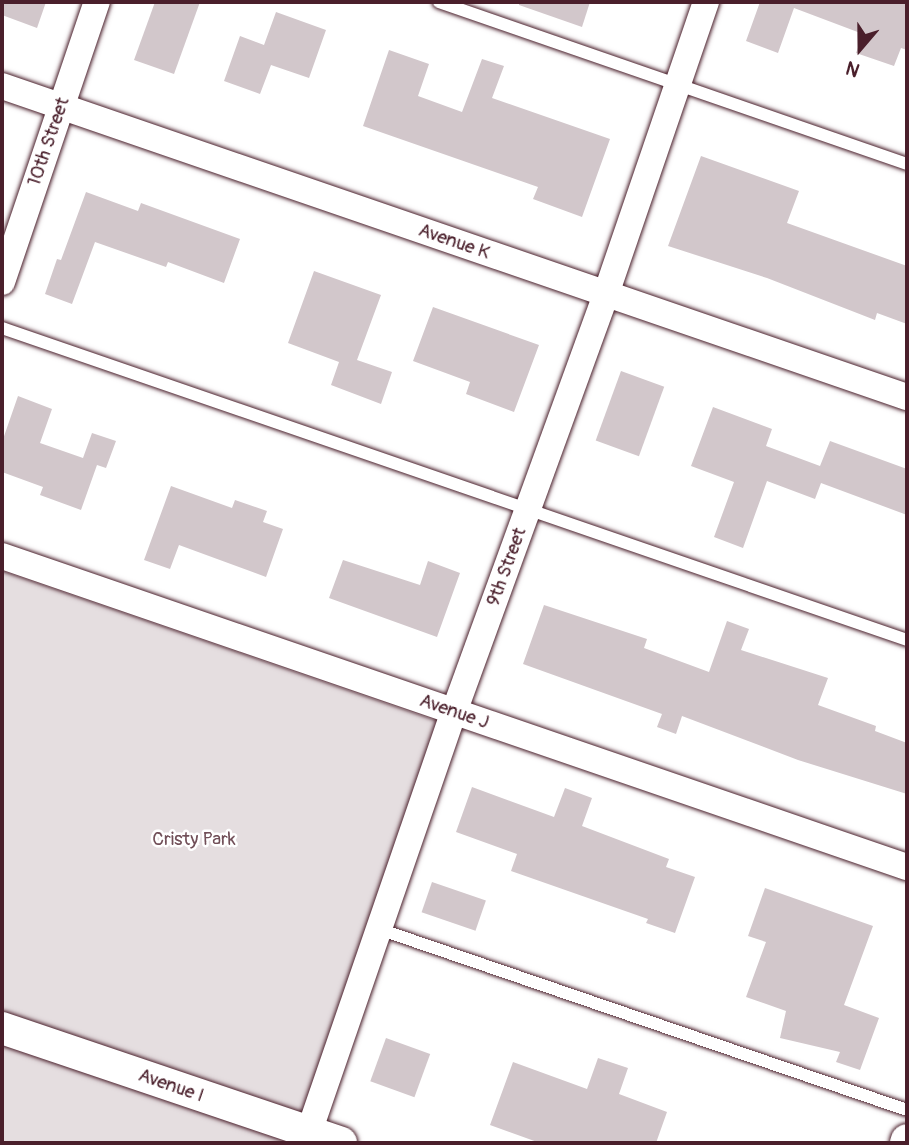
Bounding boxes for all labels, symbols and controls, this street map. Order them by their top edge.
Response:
north arrow [825,14,895,84]
text: N [843,55,863,82]
street label: 10th Street [23,94,75,190]
street label: Avenue K [415,219,493,265]
street label: 9th Street [482,525,532,609]
street label: Avenue J [416,690,492,734]
park label: Cristy Park [152,829,236,851]
street label: Avenue I [135,1064,207,1108]

